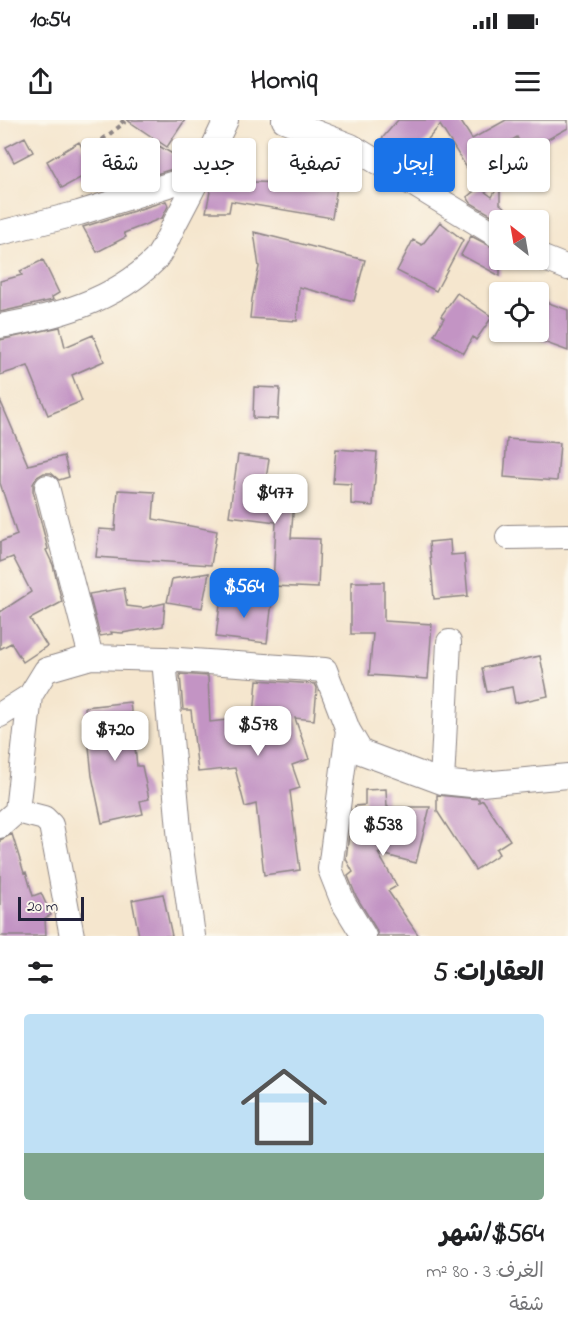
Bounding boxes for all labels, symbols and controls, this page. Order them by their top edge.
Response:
text: 10:54 [30,5,70,37]
text: Homiq [251,62,317,101]
icon: share [24,65,57,98]
icon: menu [511,65,544,98]
chip: شقة [81,138,160,192]
chip: جديد [172,138,256,192]
chip: تصفية [268,138,362,192]
chip: إيجار [374,138,455,192]
chip: شراء [467,138,550,192]
north arrow [489,210,549,270]
map controls [489,210,549,342]
button: locate [489,282,549,342]
pin: $477 [239,474,311,525]
text: $477 [257,479,293,508]
pin: $564 [208,568,280,619]
text: $564 [224,573,264,602]
pin: $578 [222,706,294,757]
pin: $720 [79,711,151,762]
text: $578 [238,711,278,740]
text: $720 [96,716,134,745]
pin: $538 [347,806,419,857]
text: $538 [363,811,403,840]
scale bar [18,894,84,922]
text: 20 m [27,895,58,919]
text: العقارات: 5 [433,955,544,993]
icon: filters [24,956,57,989]
icon: home [230,1053,338,1161]
text: $564/شهر [440,1216,544,1254]
text: الغرف: 3 · 80 m² [426,1258,544,1287]
text: شقة [509,1291,544,1320]

